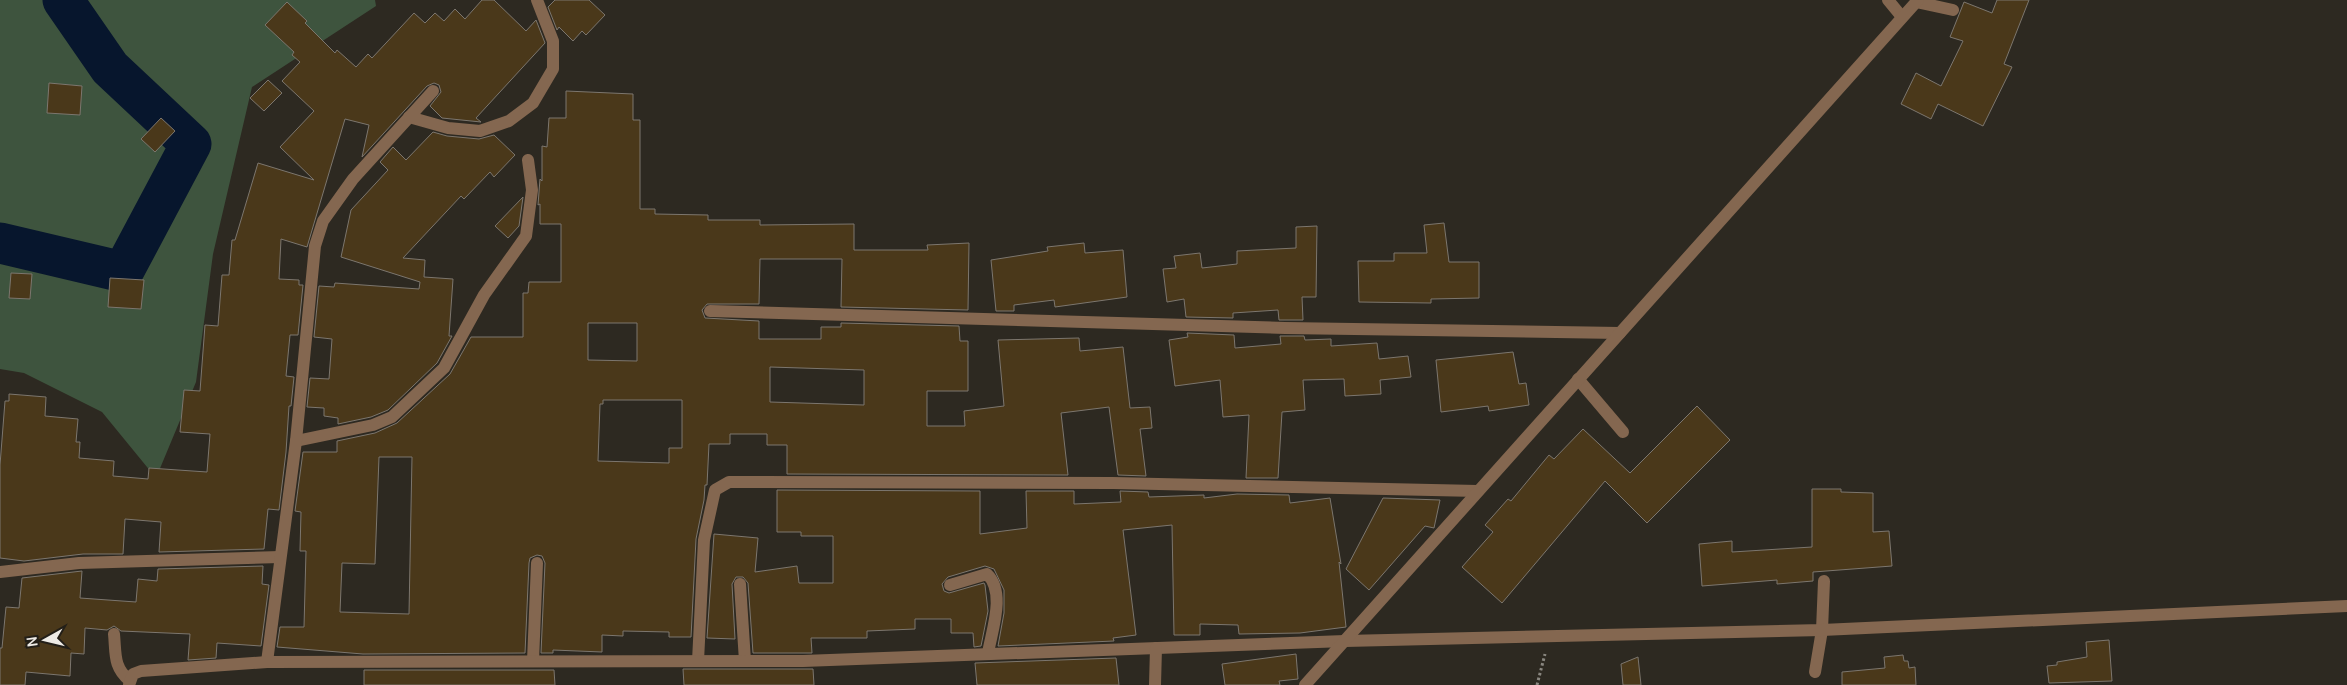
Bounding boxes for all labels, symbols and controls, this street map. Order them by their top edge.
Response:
north arrow [20,615,70,665]
text: N [22,636,42,648]

